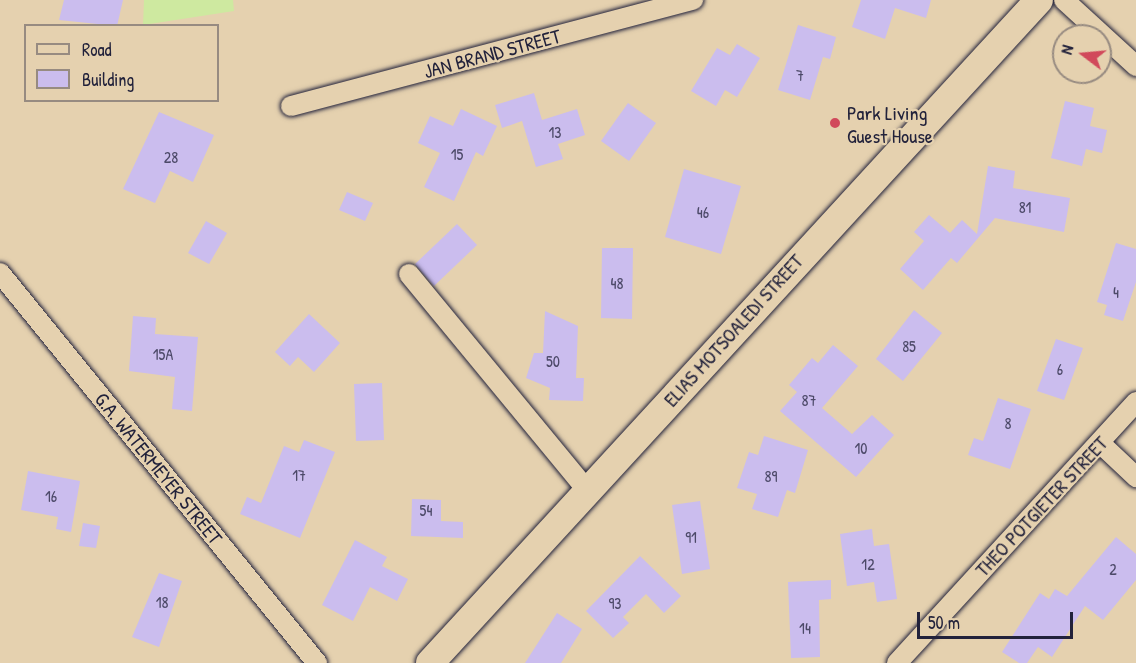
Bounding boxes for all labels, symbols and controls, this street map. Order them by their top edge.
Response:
street label: JAN BRAND STREET [421,23,563,83]
legend [24,24,219,102]
north arrow [1052,24,1112,84]
text: Road [82,37,112,62]
text: N [1055,42,1078,57]
house number: 7 [796,65,804,85]
text: Building [82,67,134,92]
place label: Park Living Guest House [847,100,933,147]
marker: Park Living Guest House [828,116,842,130]
house number: 13 [549,122,561,142]
house number: 15 [451,144,463,164]
house number: 28 [164,147,178,167]
house number: 81 [1019,197,1031,217]
house number: 46 [697,202,709,222]
street label: ELIAS MOTSOALEDI STREET [658,249,808,411]
house number: 48 [611,273,623,293]
house number: 4 [1113,282,1119,302]
house number: 85 [902,336,916,356]
house number: 15A [153,344,173,364]
house number: 50 [546,351,560,371]
house number: 6 [1057,359,1063,379]
street label: G.A. WATERMEYER STREET [90,387,228,549]
house number: 87 [802,390,816,410]
house number: 8 [1005,413,1011,433]
street label: THEO POTGIETER STREET [970,431,1112,581]
house number: 10 [855,438,867,458]
house number: 17 [292,465,306,485]
house number: 89 [765,466,777,486]
house number: 16 [45,486,57,506]
house number: 54 [420,500,432,520]
house number: 91 [685,527,697,547]
house number: 12 [861,554,875,574]
house number: 2 [1109,559,1117,579]
house number: 18 [156,592,168,612]
house number: 93 [608,593,622,613]
scale bar [920,600,1076,638]
text: 50 m [928,610,960,635]
house number: 14 [799,618,811,638]

